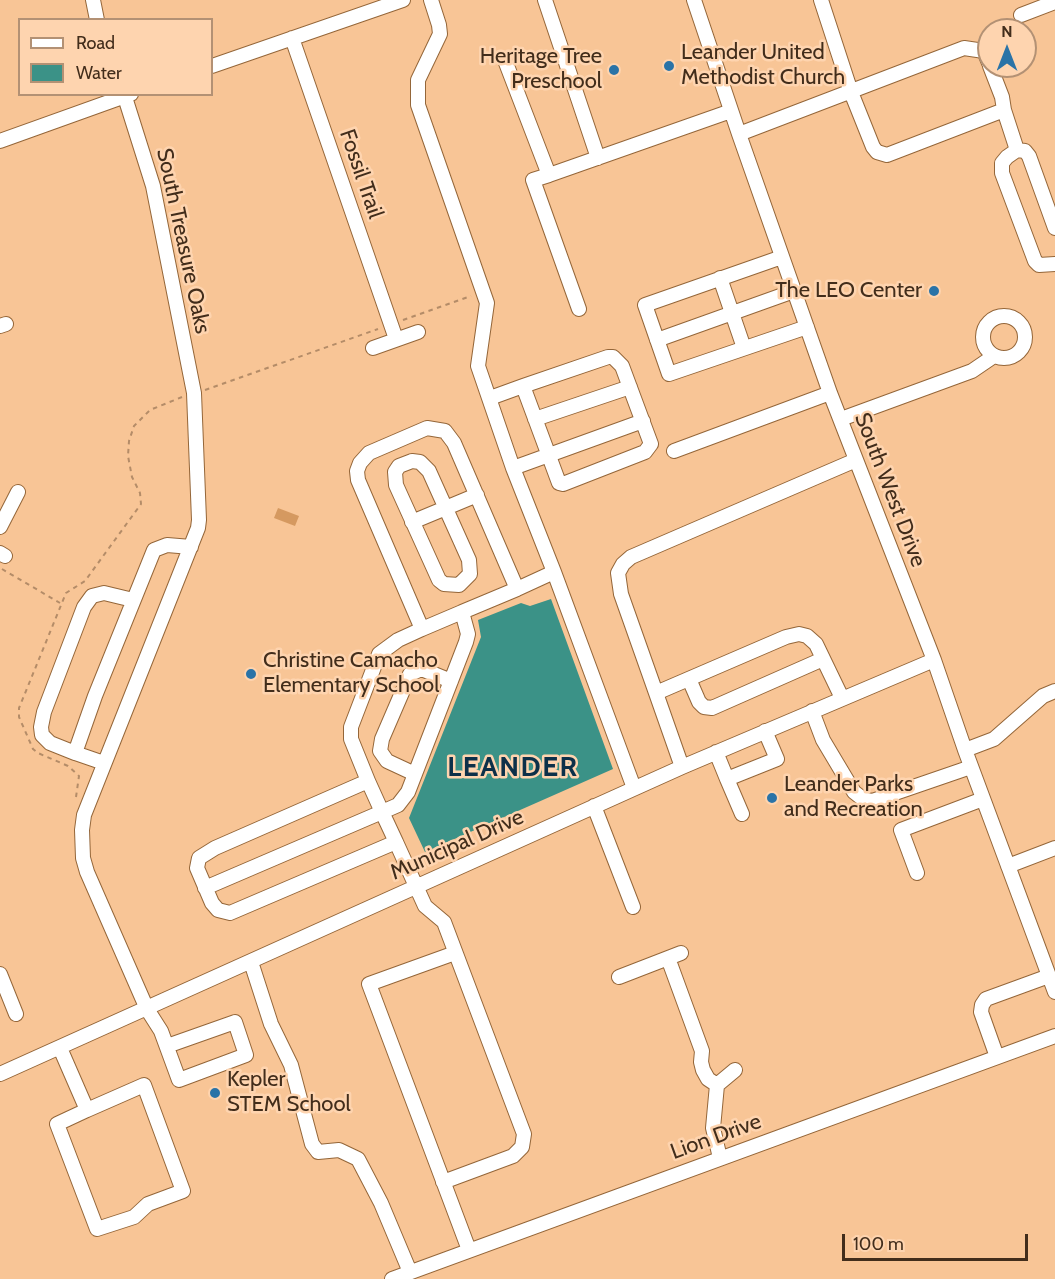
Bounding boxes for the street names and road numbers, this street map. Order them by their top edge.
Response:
street label: Fossil Trail [333,126,389,222]
street label: South Treasure Oaks [150,146,216,336]
street label: South West Drive [849,409,931,571]
street label: Municipal Drive [386,804,528,886]
street label: Lion Drive [667,1108,765,1166]

